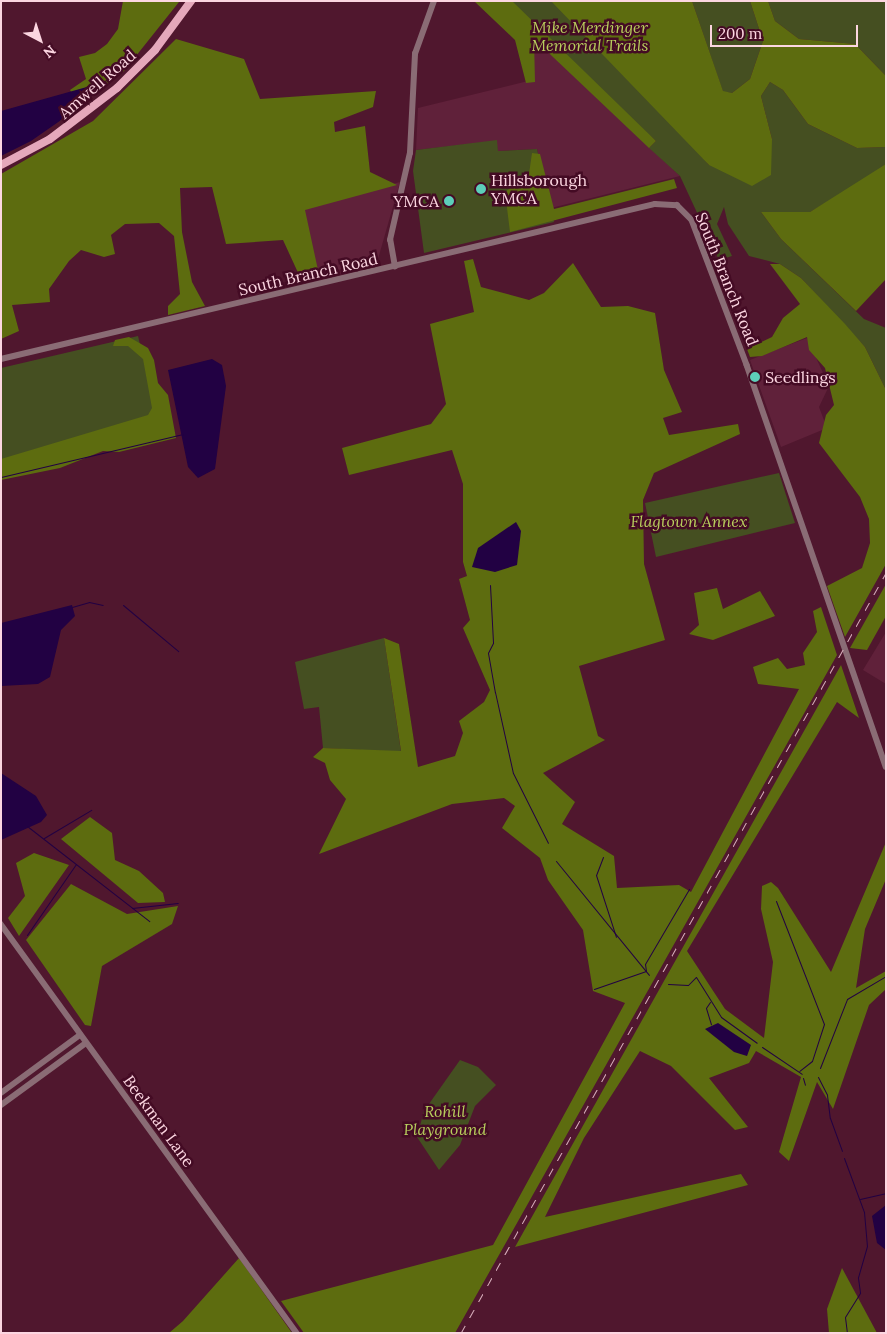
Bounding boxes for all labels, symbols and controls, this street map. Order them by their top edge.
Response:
north arrow [15,15,65,65]
scale bar [712,15,860,47]
park label: Mike Merdinger Memorial Trails [532,17,648,55]
text: 200 m [718,24,762,43]
text: N [40,41,60,62]
street label: Amwell Road [55,45,139,123]
place label: Hillsborough YMCA [491,170,587,208]
marker: Hillsborough YMCA [475,183,487,195]
place label: YMCA [393,191,439,211]
marker: YMCA [443,195,455,207]
street label: South Branch Road [692,210,762,348]
street label: South Branch Road [237,249,379,299]
place label: Seedlings [765,367,836,387]
marker: Seedlings [749,371,761,383]
park label: Flagtown Annex [630,511,748,531]
street label: Beekman Lane [119,1071,199,1171]
park label: Rohill Playground [403,1101,487,1139]

